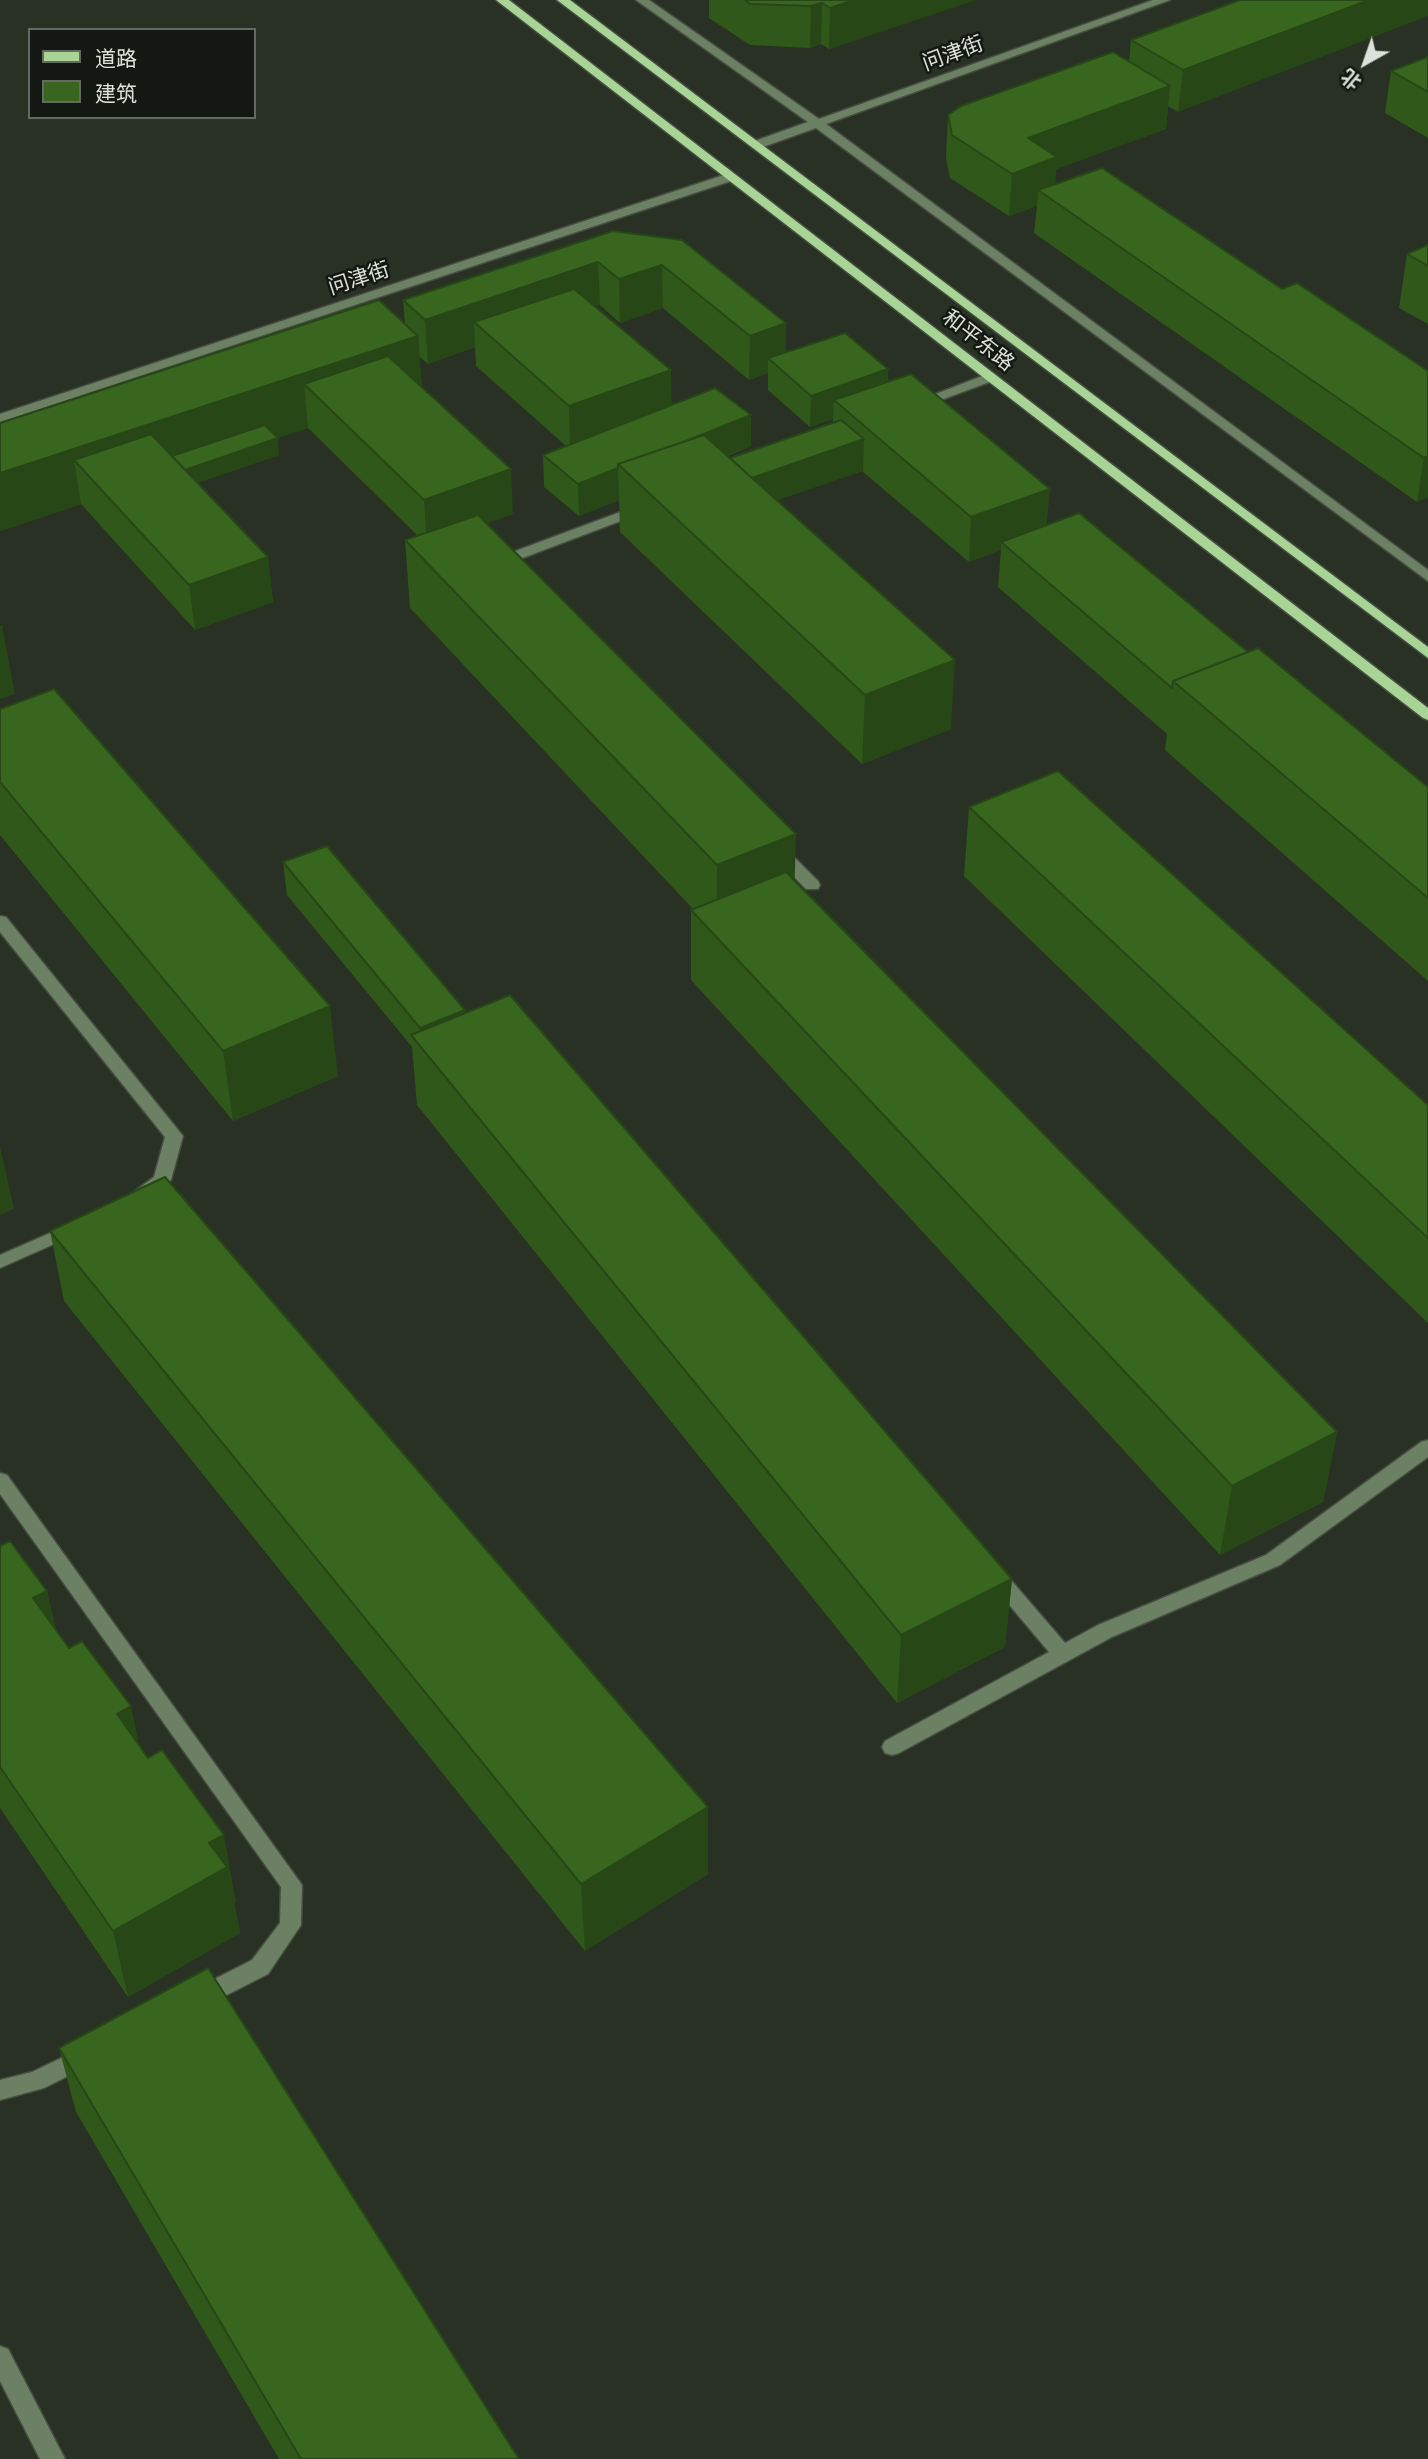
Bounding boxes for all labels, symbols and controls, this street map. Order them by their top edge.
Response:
legend [28,28,256,119]
north arrow [1330,28,1400,98]
street label: 问津街 [919,31,987,77]
text: 道路 [95,47,137,71]
text: 北 [1337,65,1366,94]
text: 建筑 [95,82,137,106]
street label: 问津街 [325,257,393,301]
street label: 和平东路 [937,305,1019,377]

